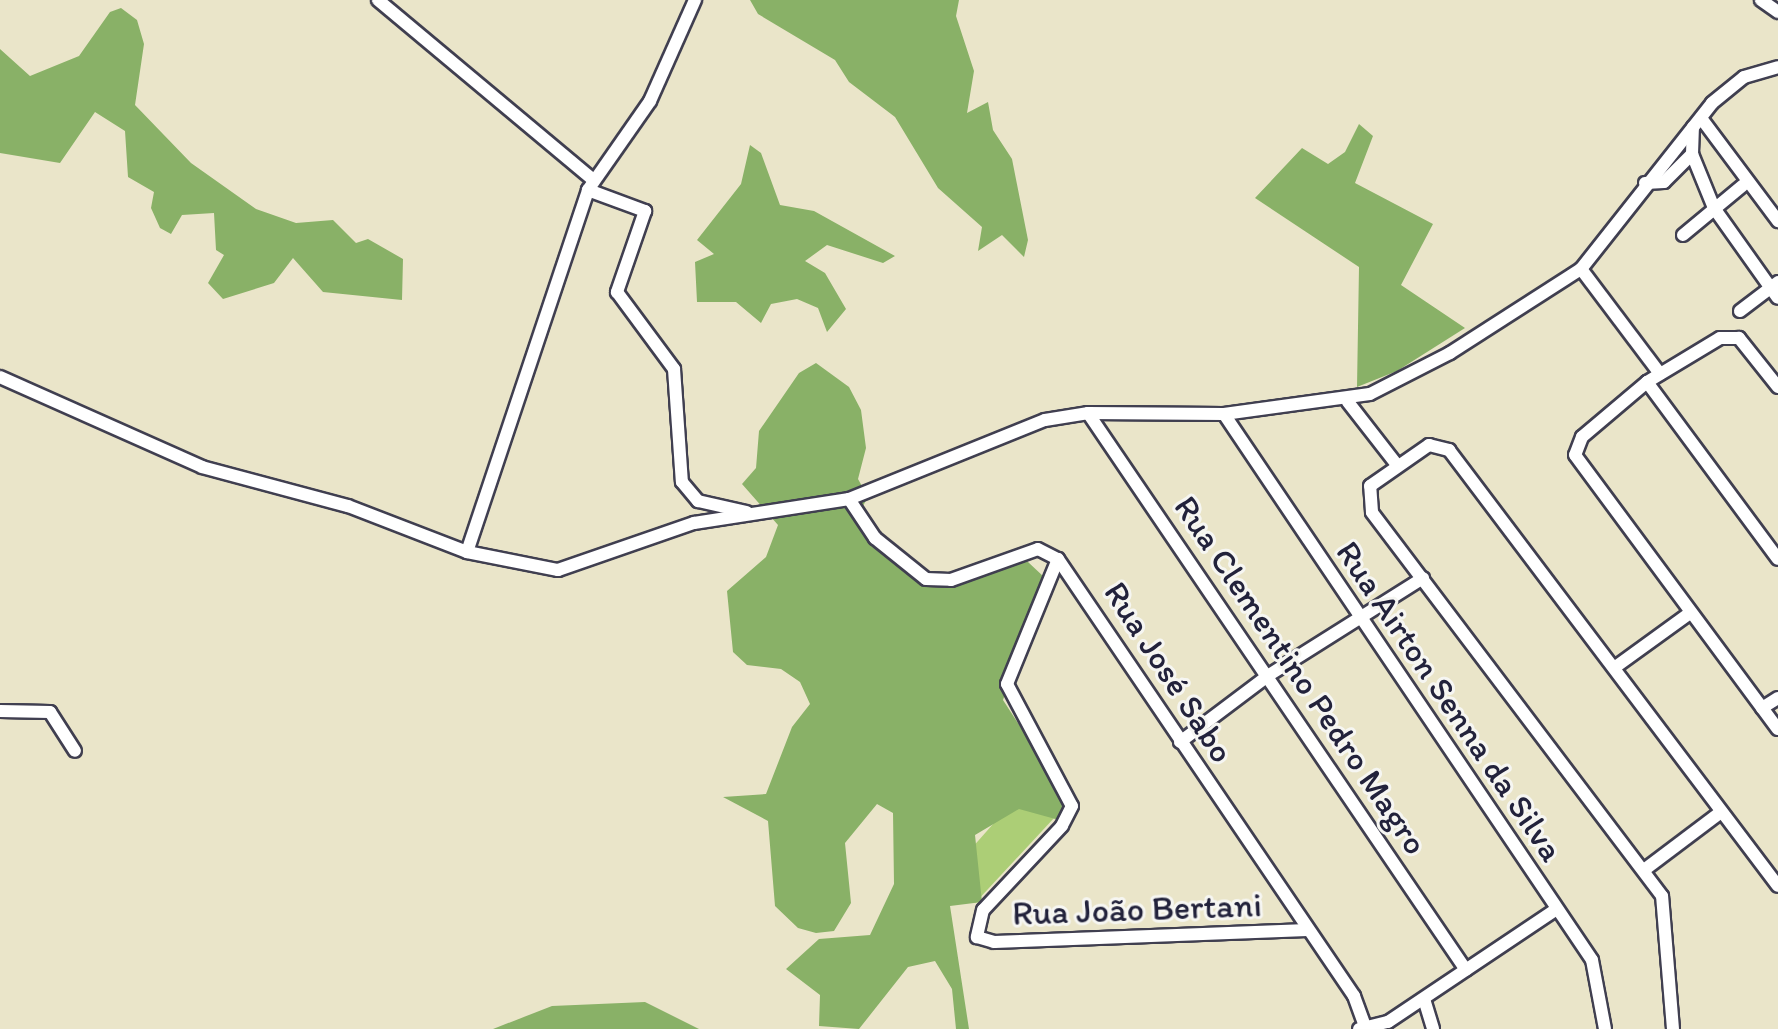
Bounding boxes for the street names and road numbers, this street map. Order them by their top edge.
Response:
street label: Rua Clementino Pedro Magro [1166,489,1436,861]
street label: Rua Airton Senna da Silva [1328,534,1572,868]
street label: Rua José Sabo [1095,574,1243,770]
street label: Rua João Bertani [1012,884,1262,934]

